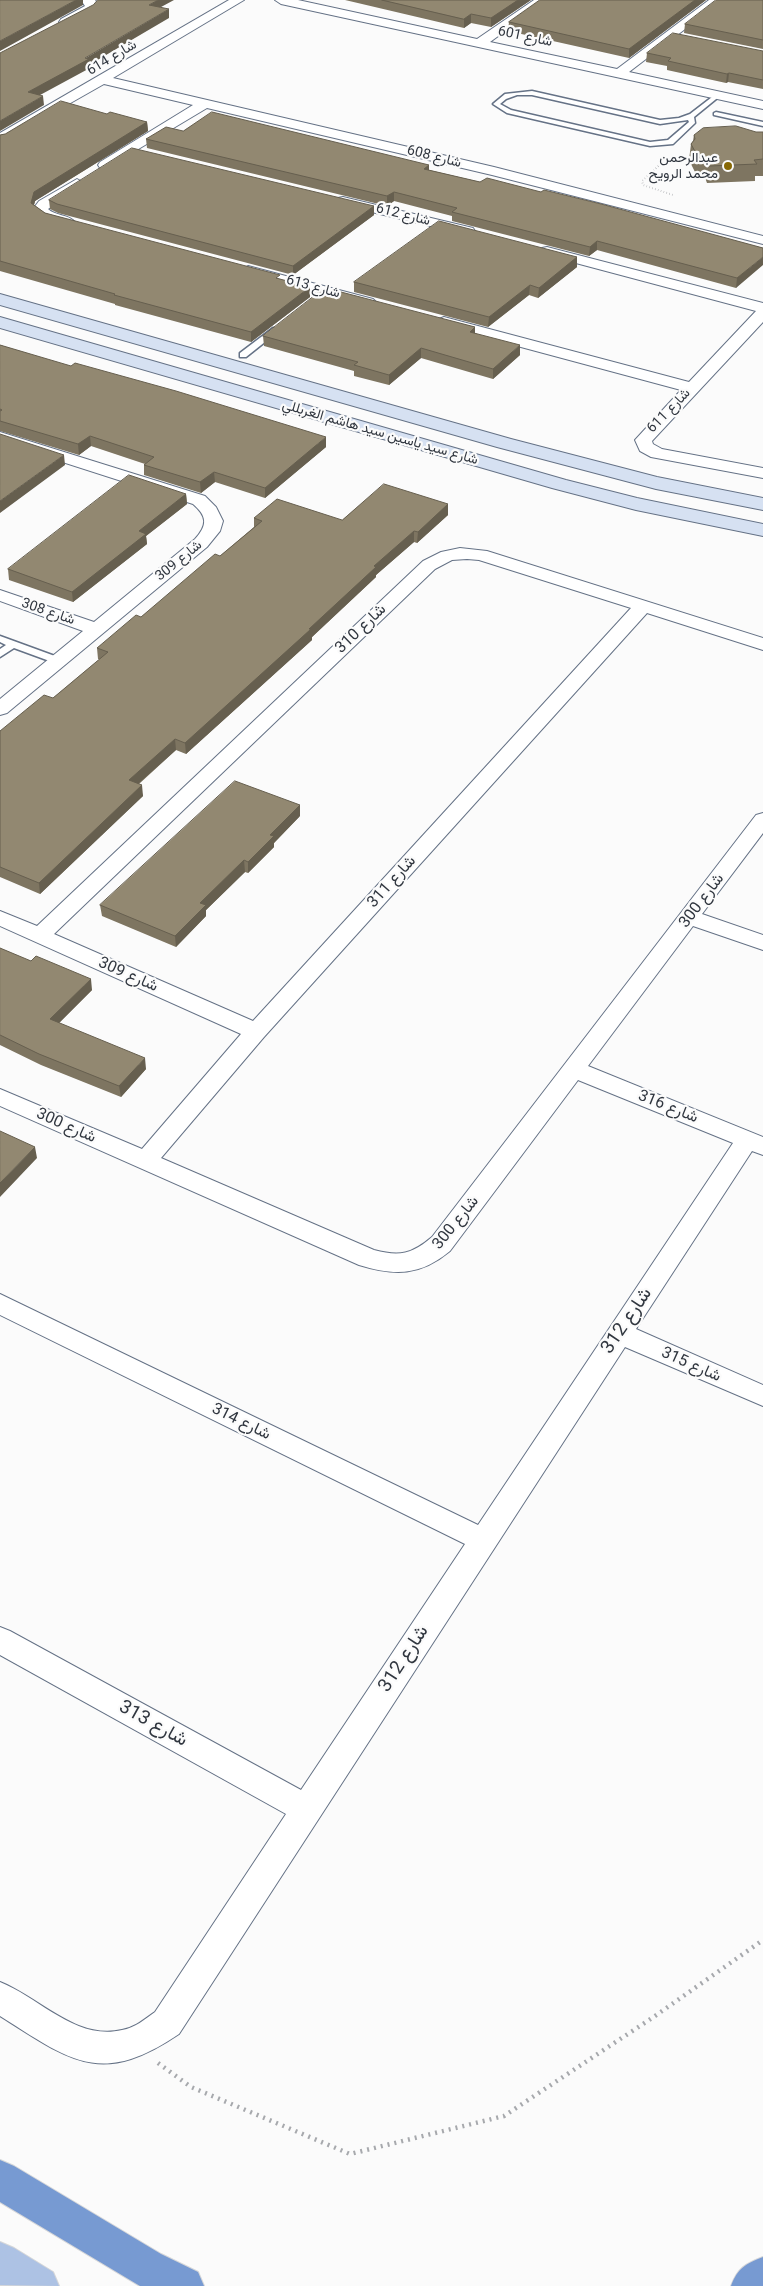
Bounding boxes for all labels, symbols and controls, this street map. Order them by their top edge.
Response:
street label: شارع 601 [496,23,554,51]
street label: شارع 614 [84,37,140,79]
street label: شارع 608 [405,142,463,172]
place label: عبدالرحمن محمد الرويح [649,150,718,182]
marker: عبدالرحمن محمد الرويح [722,160,734,172]
street label: شارع 612 [374,200,432,230]
street label: شارع 613 [284,272,342,302]
street label: شارع 611 [644,385,694,437]
street label: شارع سيد ياسين سيد هاشم الغربللي [280,397,480,469]
street label: شارع 309 [152,537,206,585]
street label: شارع 308 [19,595,77,629]
street label: شارع 310 [332,600,390,658]
street label: شارع 311 [364,852,420,912]
street label: شارع 300 [675,870,729,932]
street label: شارع 309 [95,953,161,997]
street label: شارع 316 [635,1086,701,1128]
street label: شارع 300 [33,1104,99,1148]
street label: شارع 300 [429,1192,483,1254]
street label: شارع 312 [597,1284,657,1358]
street label: شارع 315 [658,1343,724,1387]
street label: شارع 314 [208,1400,274,1444]
street label: شارع 312 [374,1621,434,1697]
street label: شارع 313 [115,1696,191,1752]

